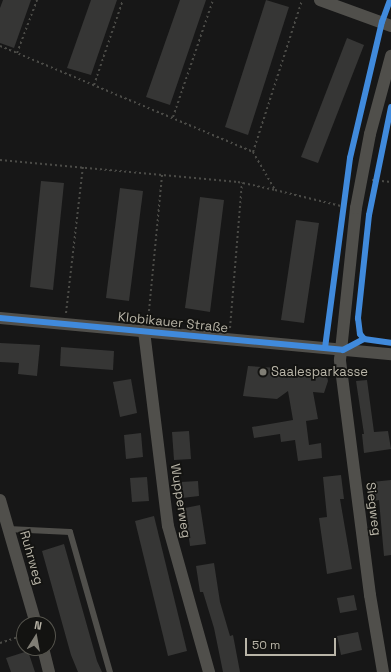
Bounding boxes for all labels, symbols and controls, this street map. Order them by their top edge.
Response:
street label: Klobikauer Straße [117,309,229,337]
place label: Saalesparkasse [271,364,368,380]
marker: Saalesparkasse [258,367,268,377]
street label: Wupperweg [166,463,194,539]
street label: Siegweg [362,481,384,537]
street label: Ruhrweg [16,529,46,587]
north arrow [16,616,56,656]
text: N [33,618,43,633]
scale bar [247,630,338,656]
text: 50 m [252,637,280,653]

